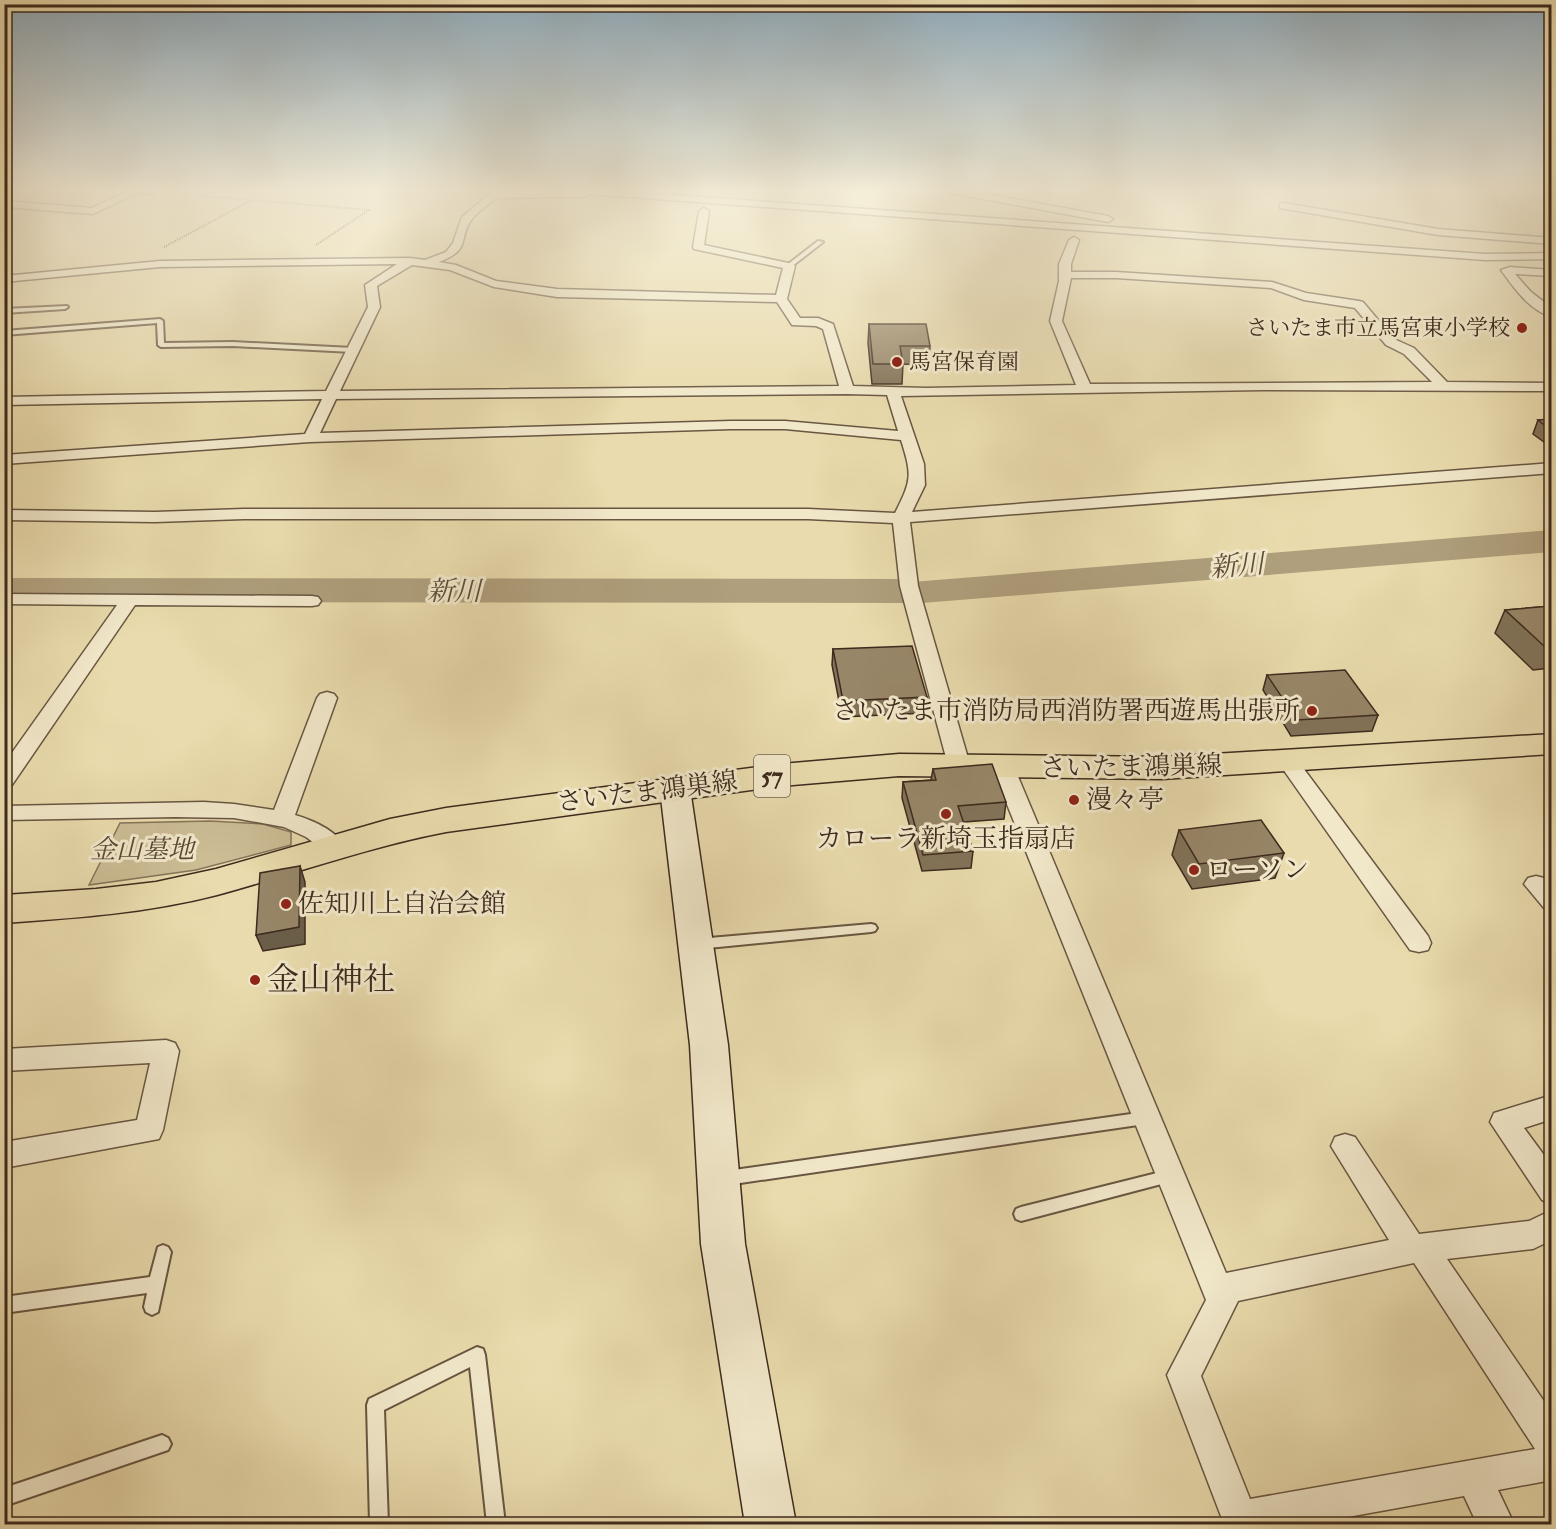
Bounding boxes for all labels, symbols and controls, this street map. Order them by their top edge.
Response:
place label: さいたま市立馬宮東小学校 [1246,314,1510,342]
marker: さいたま市立馬宮東小学校 [1515,321,1529,335]
place label: 馬宮保育園 [909,348,1019,376]
marker: 馬宮保育園 [890,355,904,369]
water label: 新川 [1209,547,1268,585]
water label: 新川 [427,575,484,608]
place label: さいたま市消防局西消防署西遊馬出張所 [832,695,1300,727]
marker: さいたま市消防局西消防署西遊馬出張所 [1305,704,1319,718]
street label: さいたま鴻巣線 [1040,749,1222,785]
road number: 57 [754,755,790,797]
street label: さいたま鴻巣線 [555,765,739,819]
place label: 漫々亭 [1086,784,1164,816]
marker: 漫々亭 [1067,793,1081,807]
marker: カローラ新埼玉指扇店 [939,807,953,821]
place label: カローラ新埼玉指扇店 [816,823,1076,855]
park label: 金山墓地 [90,834,197,866]
place label: ローソン [1206,854,1309,886]
marker: ローソン [1187,863,1201,877]
place label: 佐知川上自治会館 [298,888,506,920]
marker: 佐知川上自治会館 [279,897,293,911]
place label: 金山神社 [267,960,395,1000]
marker: 金山神社 [248,973,262,987]

